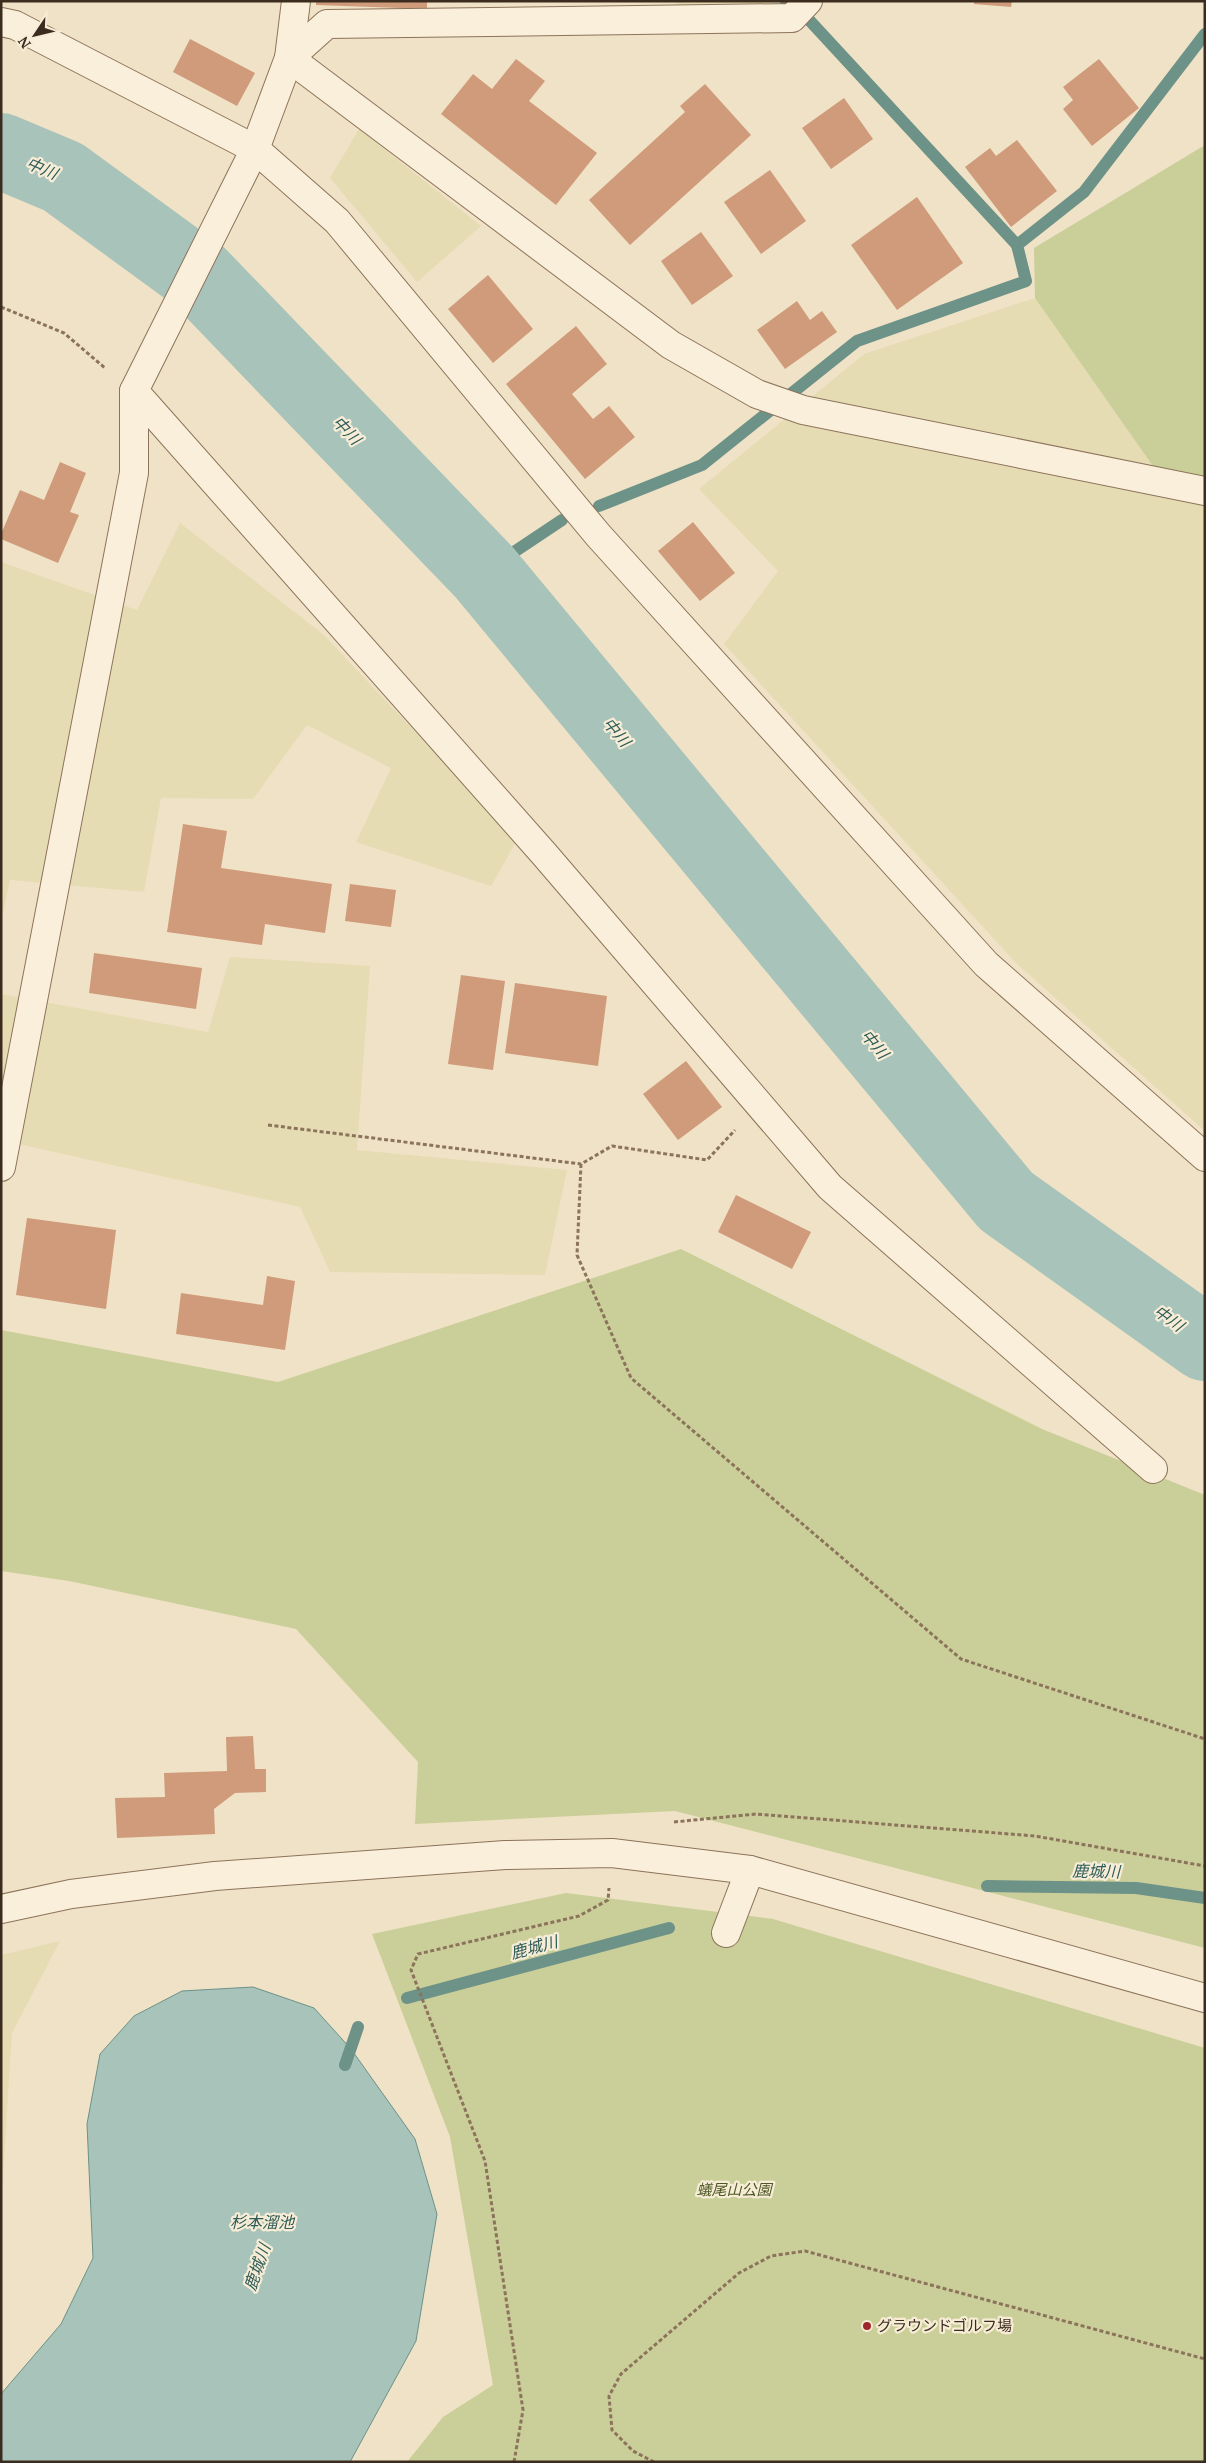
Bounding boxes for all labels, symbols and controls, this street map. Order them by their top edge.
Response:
north arrow [10,10,60,60]
text: N [13,33,35,53]
water label: 中川 [23,152,63,185]
water label: 中川 [328,411,367,451]
water label: 中川 [598,713,637,753]
water label: 中川 [856,1025,895,1065]
water label: 中川 [1150,1300,1190,1337]
water label: 鹿城川 [1072,1860,1122,1882]
water label: 鹿城川 [508,1930,562,1964]
park label: 蟻尾山公園 [696,2179,773,2199]
water label: 杉本溜池 [230,2211,296,2233]
water label: 鹿城川 [239,2239,276,2293]
place label: グラウンドゴルフ場 [877,2315,1012,2335]
marker: グラウンドゴルフ場 [861,2320,873,2332]

